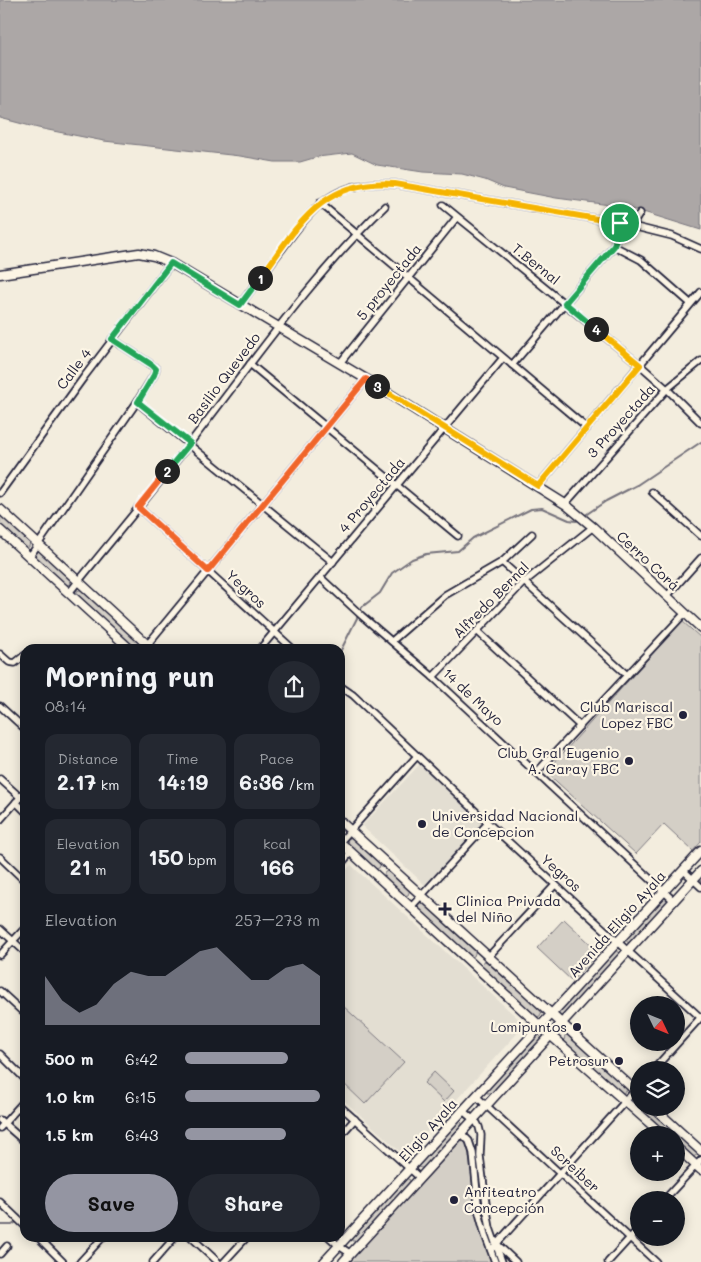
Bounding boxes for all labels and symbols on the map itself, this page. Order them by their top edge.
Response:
pin [599,202,641,244]
street label: 5 proyectada [352,239,425,324]
street label: T.Bernal [508,239,564,289]
pin: 1 [248,266,272,290]
pin: 4 [584,316,608,342]
street label: Basilio Quevedo [183,328,264,427]
street label: Calle 4 [52,344,96,393]
pin: 3 [364,374,390,398]
street label: 3 Proyectada [582,380,659,462]
street label: 4 Proyectada [334,453,409,537]
pin: 2 [154,458,180,484]
street label: Cerro Corá [613,527,684,595]
street label: Alfredo Bernal [448,557,533,642]
street label: Yegros [222,565,270,612]
street label: 14 de Mayo [439,664,508,730]
place label: Club Mariscal Lopez FBC [580,697,673,732]
marker: Club Mariscal Lopez FBC [677,709,689,721]
place label: Club Gral Eugenio A. Garay FBC [498,743,619,778]
marker: Club Gral Eugenio A. Garay FBC [623,755,635,767]
place label: Universidad Nacional de Concepcion [432,806,578,841]
marker: Universidad Nacional de Concepcion [416,818,428,830]
street label: Yegros [537,849,586,896]
street label: Avenida Eligio Ayala [564,866,670,981]
place label: Clinica Privada del Niño [456,891,561,926]
marker: Clinica Privada del Niño [438,902,452,916]
north arrow [630,996,685,1051]
place label: Lomipuntos [491,1017,567,1036]
marker: Lomipuntos [571,1021,583,1033]
place label: Petrosur [549,1051,609,1070]
marker: Petrosur [613,1055,625,1067]
street label: Eligio Ayala [394,1094,461,1165]
street label: Screiber [547,1141,604,1196]
place label: Anfiteatro Concepción [464,1182,544,1217]
marker: Anfiteatro Concepción [448,1194,460,1206]

